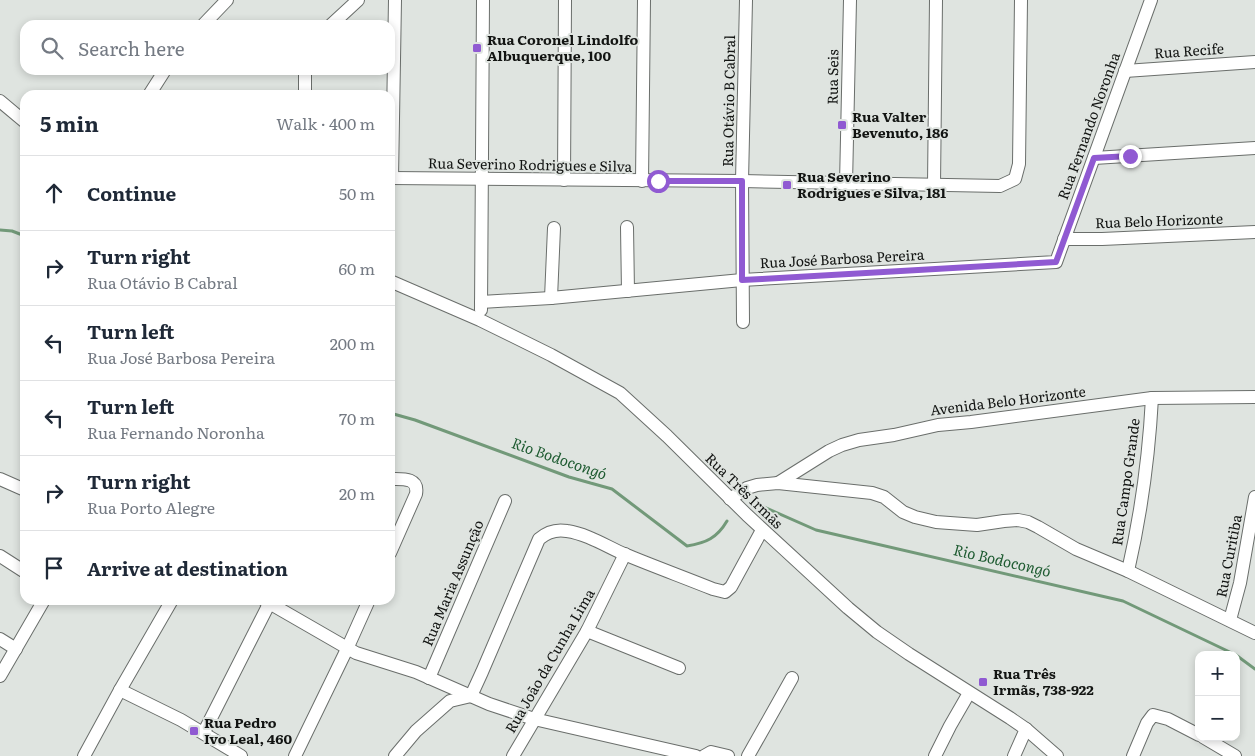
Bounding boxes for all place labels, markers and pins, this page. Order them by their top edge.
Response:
place label: Rua Coronel Lindolfo Albuquerque, 100 [487,29,639,65]
marker: Rua Coronel Lindolfo Albuquerque, 100 [471,42,483,54]
place label: Rua Valter Bevenuto, 186 [852,106,948,142]
marker: Rua Valter Bevenuto, 186 [836,119,848,131]
place label: Rua Severino Rodrigues e Silva, 181 [797,166,946,202]
marker: Rua Severino Rodrigues e Silva, 181 [781,179,793,191]
place label: Rua Três Irmãs, 738-922 [993,663,1094,699]
marker: Rua Três Irmãs, 738-922 [977,676,989,688]
place label: Rua Pedro Ivo Leal, 460 [204,712,292,748]
marker: Rua Pedro Ivo Leal, 460 [188,725,200,737]

